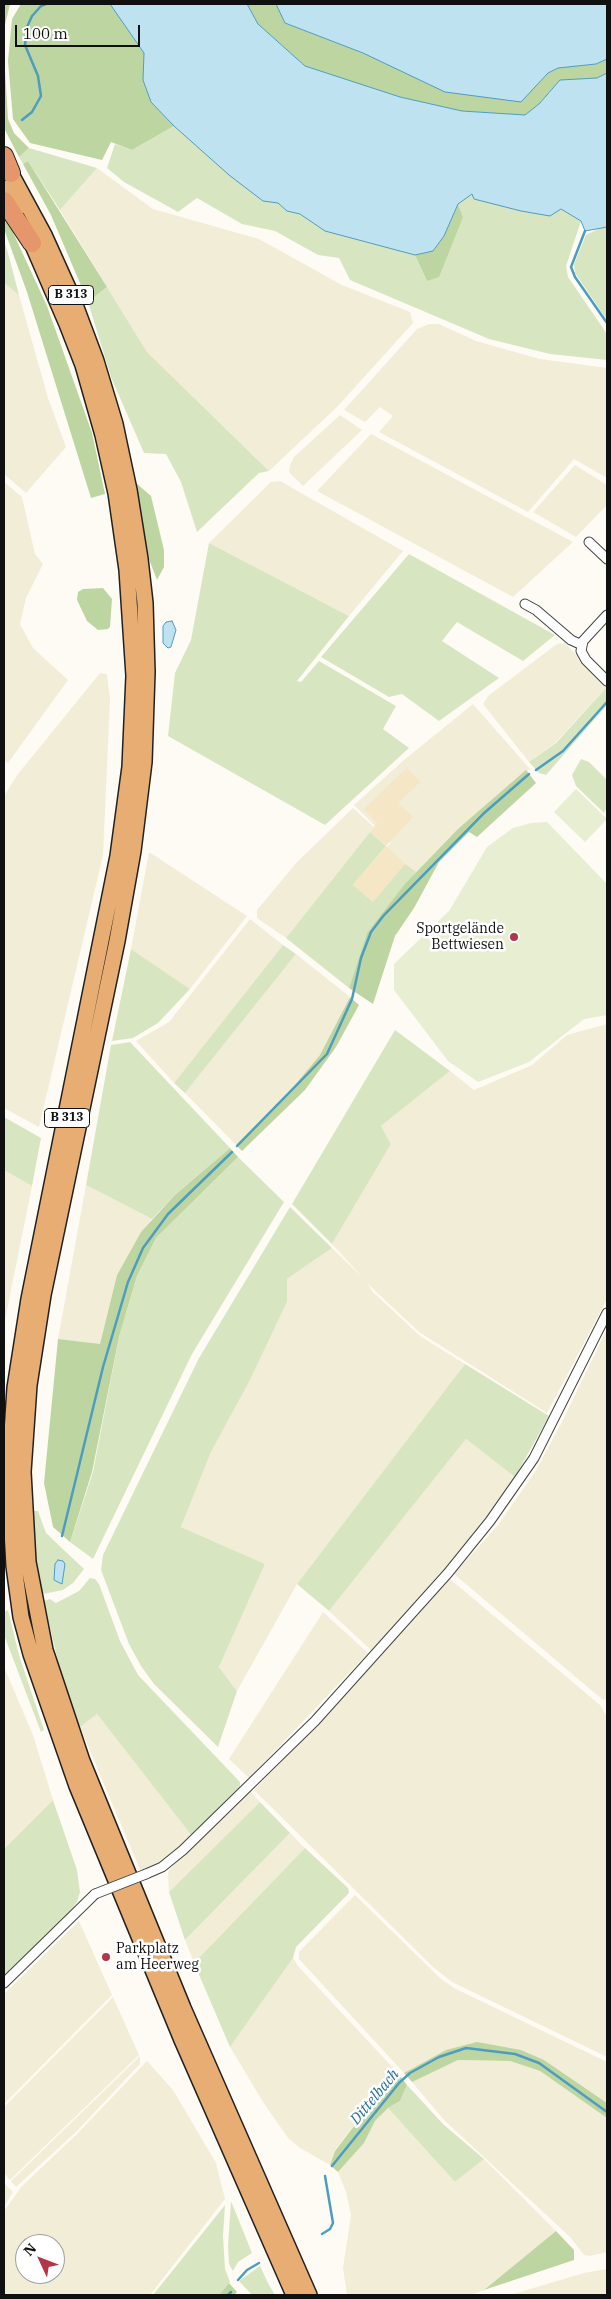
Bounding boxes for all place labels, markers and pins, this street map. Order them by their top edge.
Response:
place label: Sportgelände Bettwiesen [416,921,504,954]
marker: Sportgelände Bettwiesen [508,931,520,943]
place label: Parkplatz am Heerweg [116,1941,199,1974]
marker: Parkplatz am Heerweg [100,1951,112,1963]

